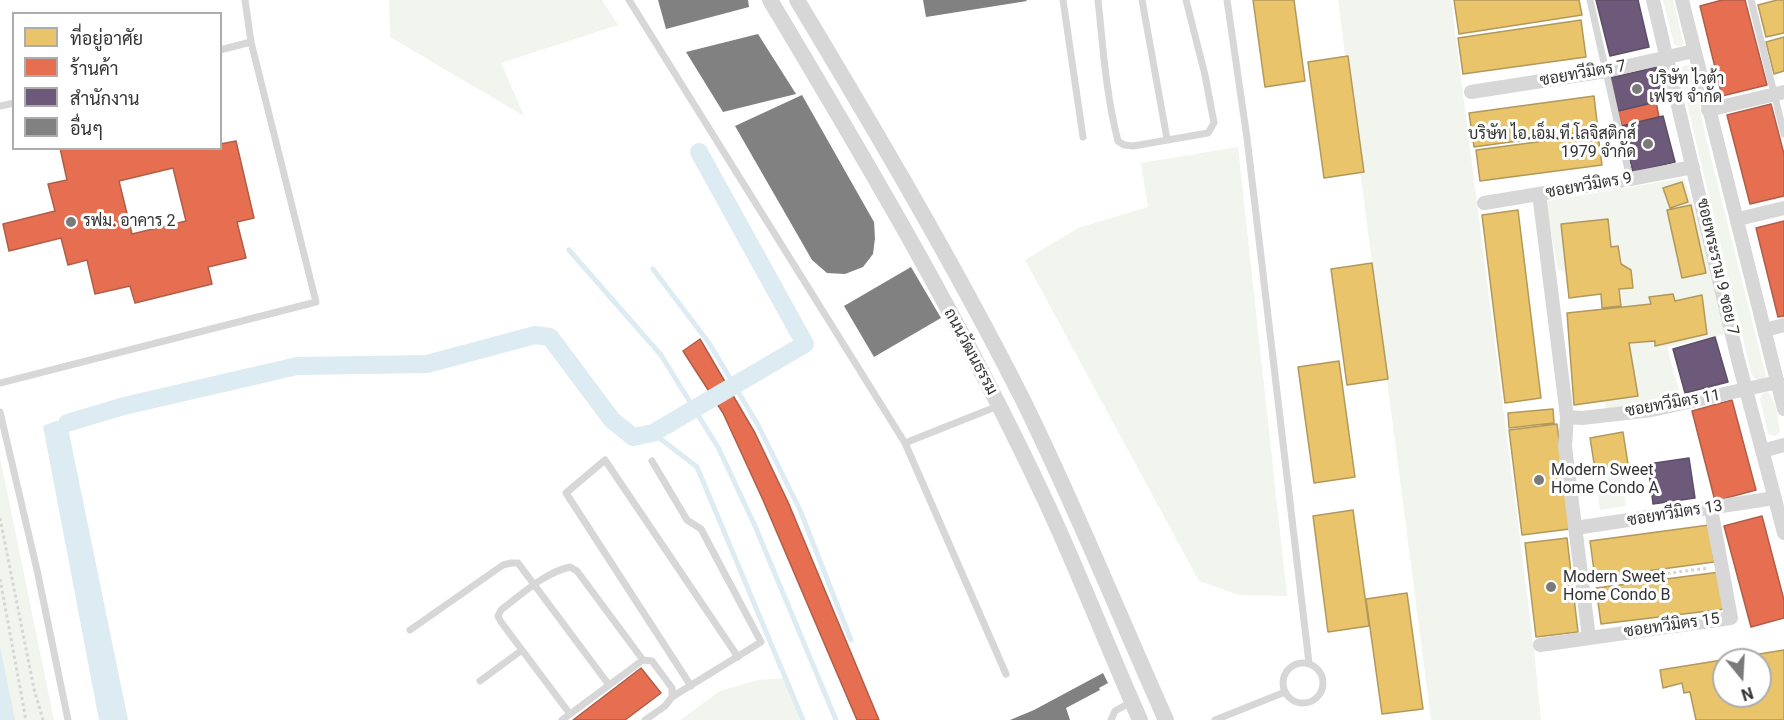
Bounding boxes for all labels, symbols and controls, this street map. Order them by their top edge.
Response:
legend [12,12,222,150]
text: ที่อยู่อาศัย [70,28,143,49]
street label: ซอยทวีมิตร 7 [1538,57,1628,91]
text: ร้านค้า [70,58,119,79]
place label: บริษัท ไวต้า เฟรช จำกัด [1649,70,1724,108]
marker: บริษัท ไวต้า เฟรช จำกัด [1630,82,1644,96]
text: สำนักงาน [70,88,139,109]
text: อื่นๆ [70,118,103,139]
place label: บริษัท ไอ.เอ็ม.ที.โลจิสติกส์ 1979 จำกัด [1468,125,1636,163]
marker: บริษัท ไอ.เอ็ม.ที.โลจิสติกส์ 1979 จำกัด [1641,137,1655,151]
street label: ซอยทวีมิตร 9 [1544,169,1634,203]
street label: ซอยพระราม 9 ซอย 7 [1692,197,1742,337]
place label: รฟม. อาคาร 2 [83,212,176,232]
marker: รฟม. อาคาร 2 [64,215,78,229]
street label: ถนนวัฒนธรรม [939,305,1001,399]
street label: ซอยทวีมิตร 11 [1624,386,1722,422]
place label: Modern Sweet Home Condo A [1551,461,1659,499]
marker: Modern Sweet Home Condo A [1532,473,1546,487]
street label: ซอยทวีมิตร 13 [1626,497,1724,531]
place label: Modern Sweet Home Condo B [1563,568,1670,606]
marker: Modern Sweet Home Condo B [1544,580,1558,594]
street label: ซอยทวีมิตร 15 [1623,610,1721,642]
north arrow [1712,648,1772,708]
text: N [1739,683,1755,704]

